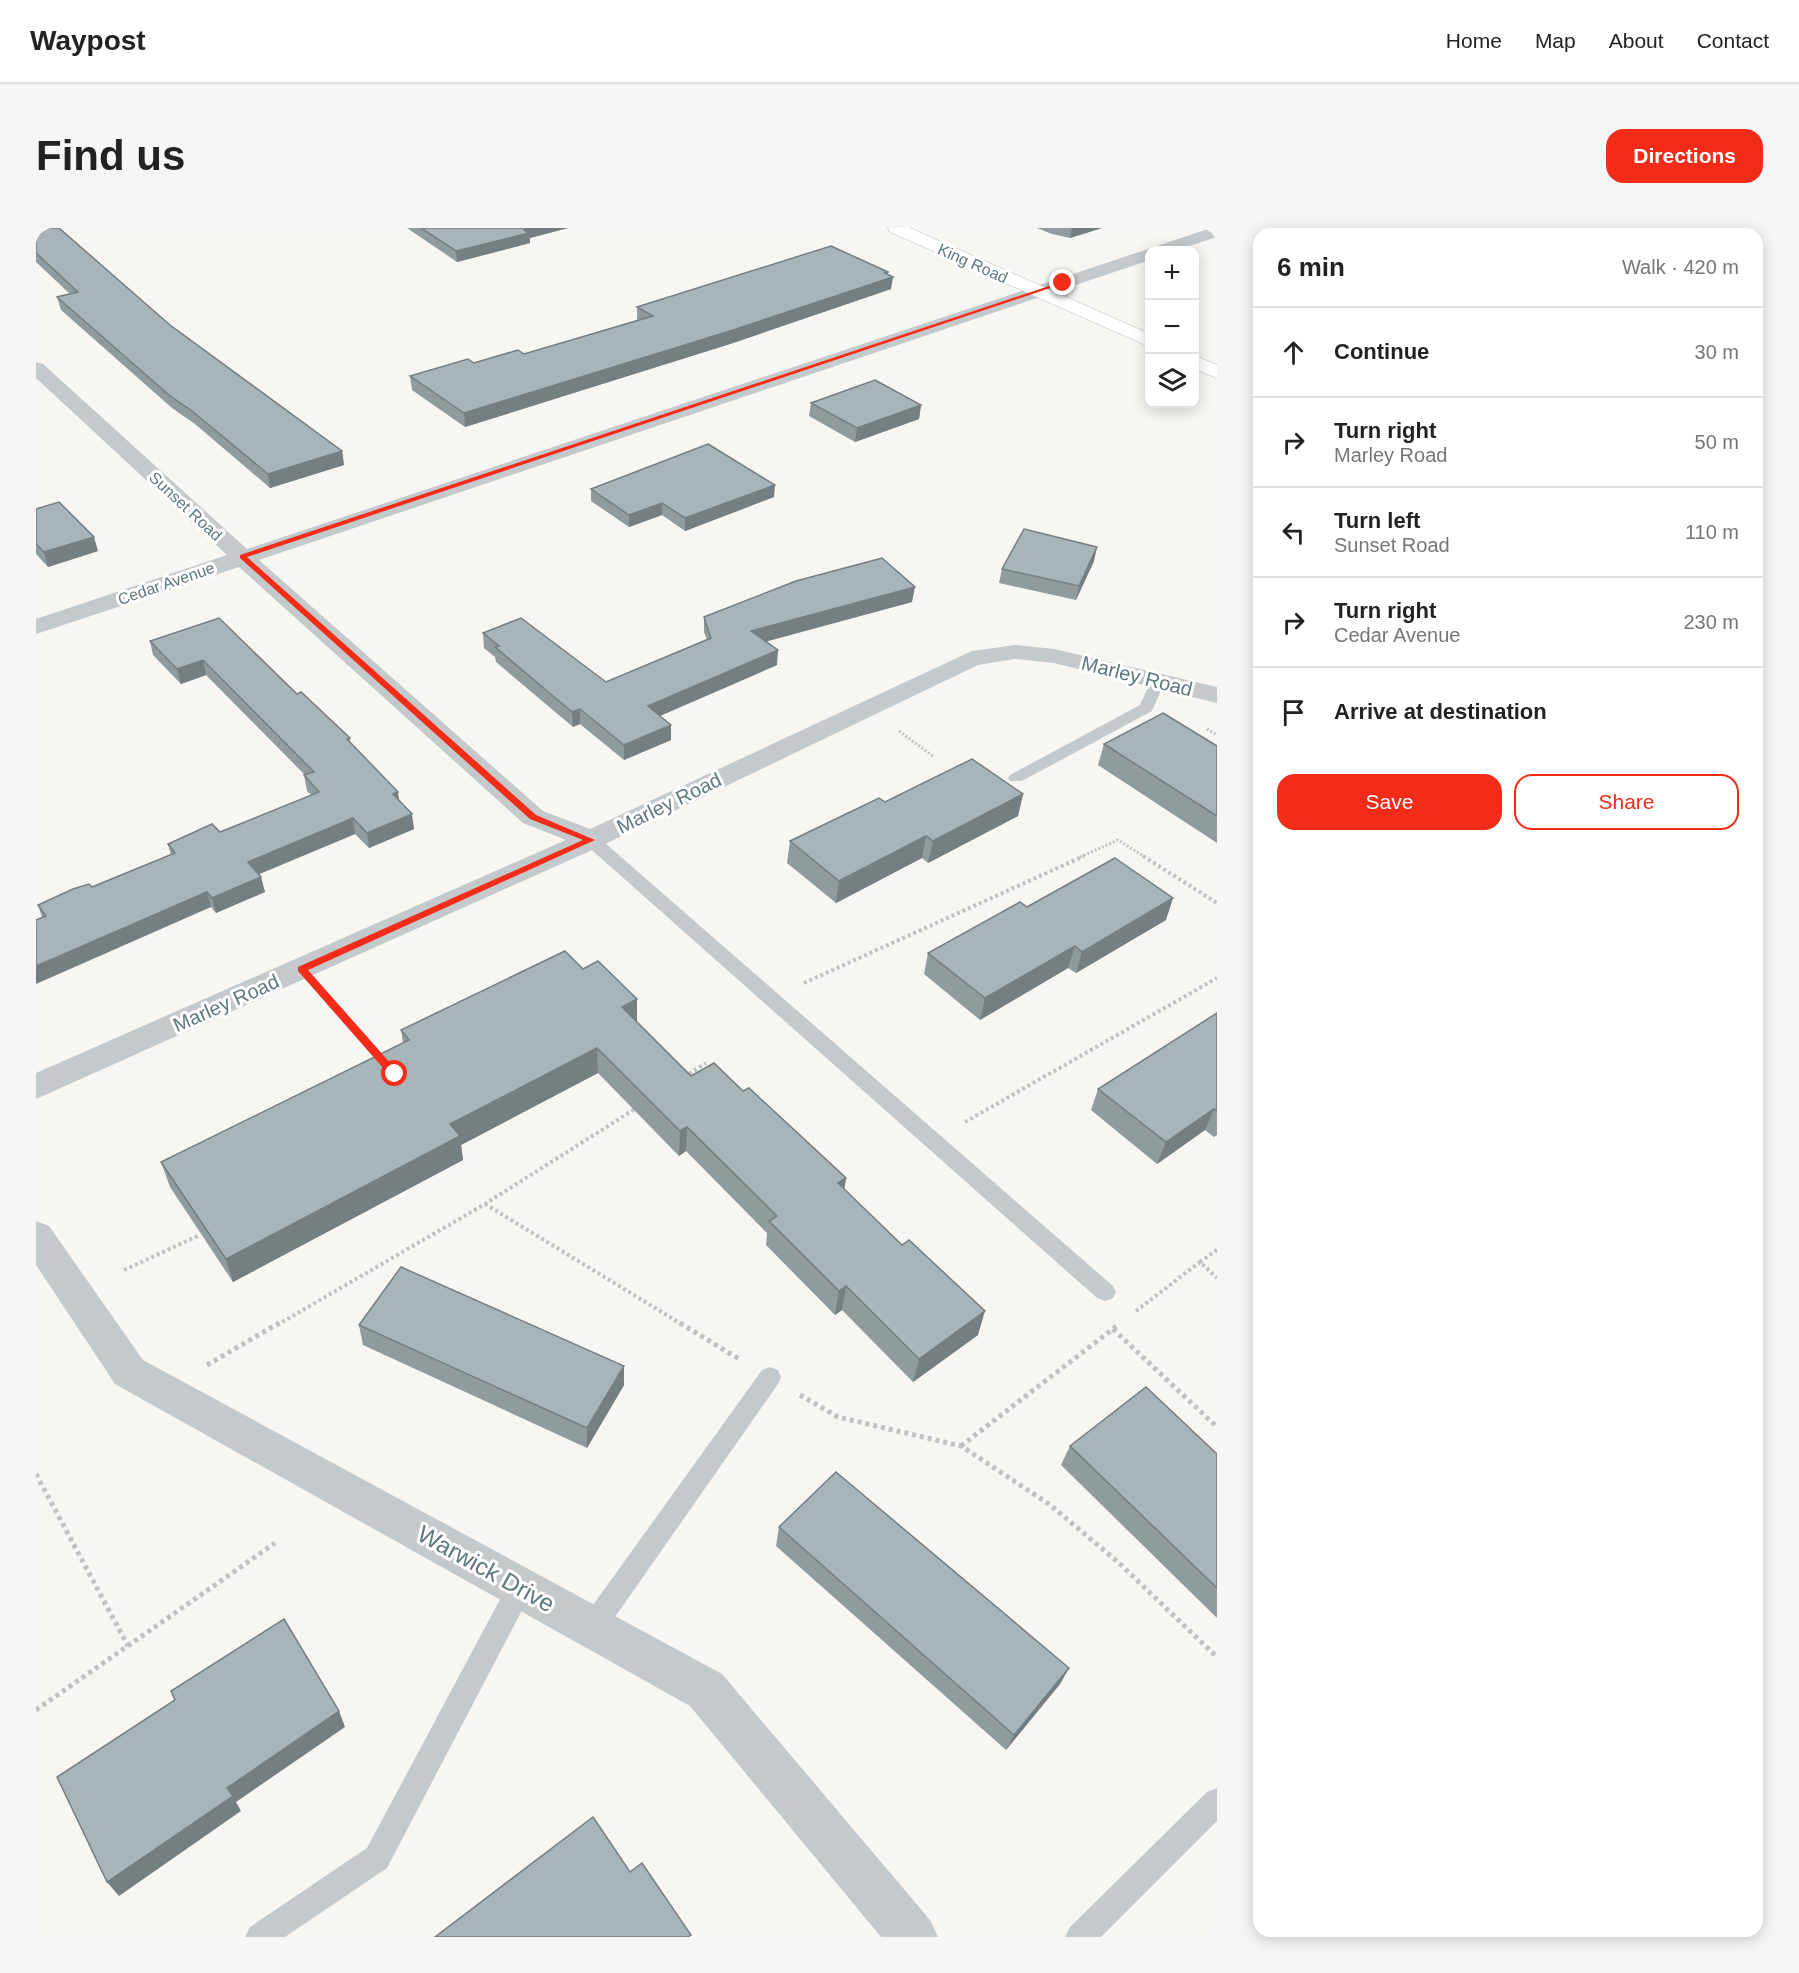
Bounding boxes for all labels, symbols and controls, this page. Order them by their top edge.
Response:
text: Waypost [30,25,146,56]
text: Home [1446,29,1502,52]
text: Map [1535,29,1576,52]
text: About [1609,29,1664,52]
text: Contact [1697,29,1769,52]
button: Directions [1606,129,1763,183]
text: Find us [36,132,185,179]
street label: King Road [935,240,1010,286]
map controls [1145,246,1199,408]
button: + [1145,246,1199,300]
text: 6 min [1277,252,1345,282]
text: Walk · 420 m [1622,256,1739,278]
route end [1049,269,1075,295]
button: − [1145,300,1199,354]
icon: ahead [1277,336,1310,369]
text: Continue [1334,339,1429,364]
text: 30 m [1695,341,1739,363]
button: layers [1145,354,1199,408]
text: Turn right [1334,418,1436,443]
icon: right [1277,426,1310,459]
text: 50 m [1695,431,1739,453]
text: Marley Road [1334,444,1447,466]
street label: Sunset Road [146,469,225,544]
text: Turn left [1334,508,1420,533]
icon: left [1277,516,1310,549]
text: 110 m [1685,521,1739,543]
text: Sunset Road [1334,534,1450,556]
street label: Cedar Avenue [116,559,217,608]
text: Turn right [1334,598,1436,623]
icon: right [1277,606,1310,639]
text: 230 m [1683,611,1739,633]
text: Cedar Avenue [1334,624,1460,646]
street label: Marley Road [1079,652,1195,700]
icon: arrive [1277,696,1310,729]
text: Arrive at destination [1334,699,1547,724]
street label: Marley Road [613,768,725,838]
button: Save [1277,774,1502,830]
button: Share [1514,774,1739,830]
street label: Marley Road [170,970,282,1036]
route start [381,1060,407,1086]
street label: Warwick Drive [413,1520,559,1617]

